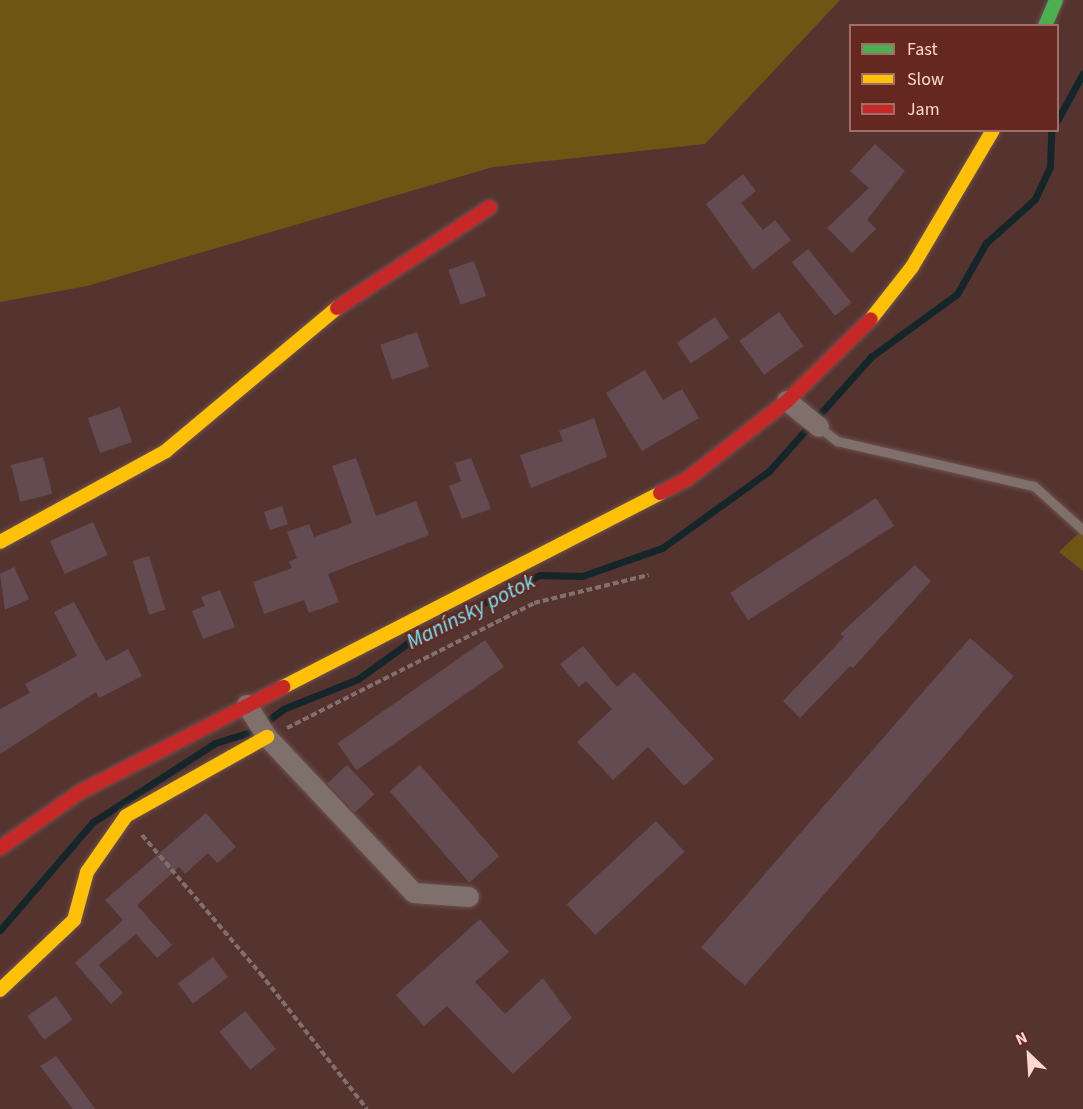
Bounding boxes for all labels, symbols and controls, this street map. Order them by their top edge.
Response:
legend [849,24,1059,132]
text: Fast [907,37,938,62]
text: Slow [907,67,944,92]
text: Jam [907,97,940,122]
water label: Manínsky potok [402,568,540,656]
north arrow [999,1025,1059,1085]
text: N [1012,1026,1031,1051]

